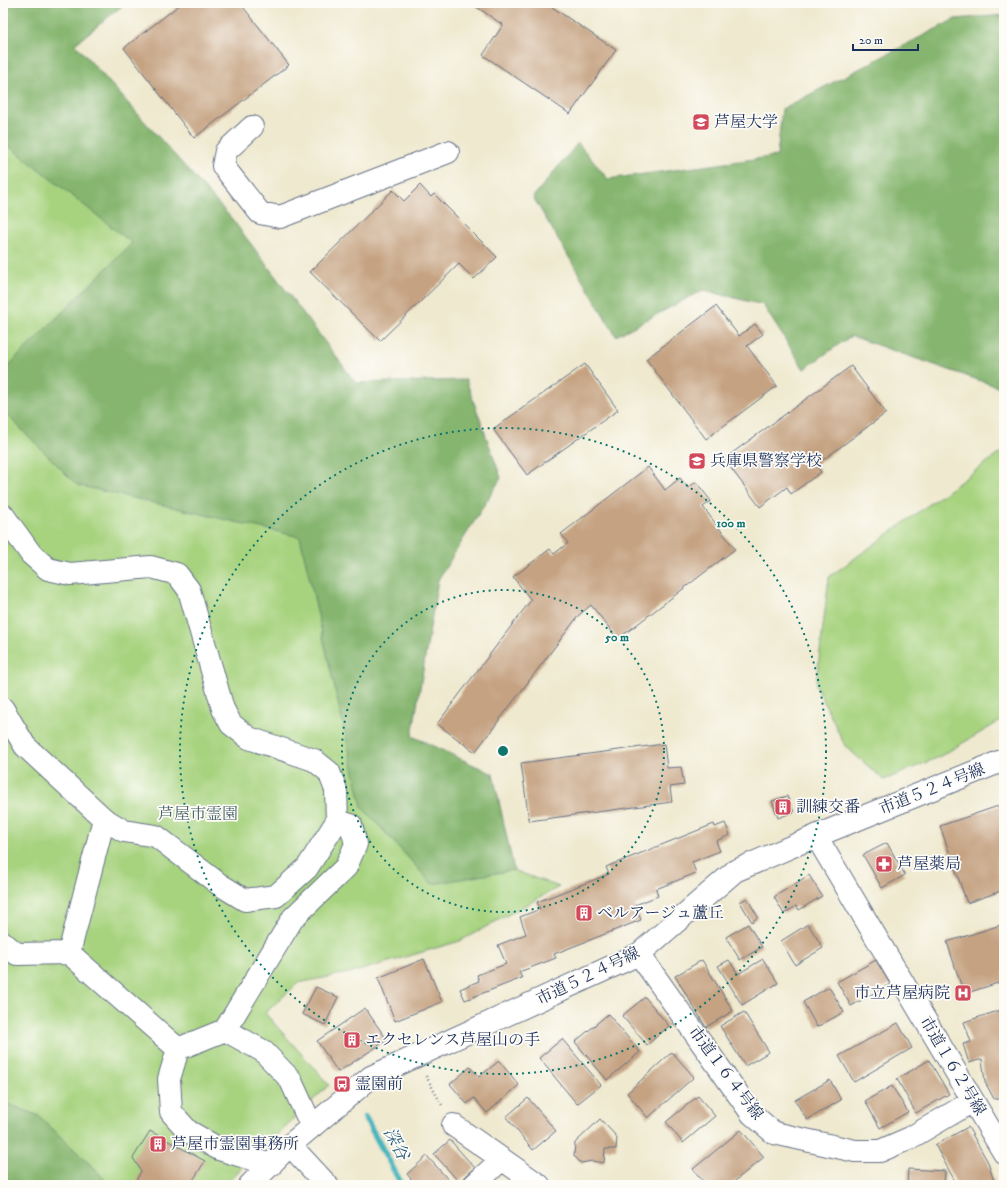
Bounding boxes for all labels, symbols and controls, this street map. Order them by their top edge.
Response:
scale bar [853,26,918,52]
text: 20 m [859,33,883,48]
school or university icon: 芦屋大学 [691,112,711,132]
place label: 芦屋大学 [714,112,778,132]
school or university icon: 兵庫県警察学校 [687,451,707,471]
place label: 兵庫県警察学校 [710,451,822,471]
text: 100 m [717,516,745,531]
text: 50 m [604,630,629,645]
centre of rings [496,744,510,758]
street label: 市道５２４号線 [876,759,988,819]
building icon: 訓練交番 [773,797,793,817]
place label: 訓練交番 [796,797,860,817]
park label: 芦屋市霊園 [158,804,238,824]
pharmacy icon: 芦屋薬局 [874,854,894,874]
place label: 芦屋薬局 [897,854,961,874]
building icon: ベルアージュ蘆丘 [574,903,594,923]
place label: ベルアージュ蘆丘 [597,903,724,923]
street label: 市道５２４号線 [533,942,643,1010]
place label: 市立芦屋病院 [854,983,950,1003]
hospital icon: 市立芦屋病院 [953,983,973,1003]
street label: 市道１６２号線 [916,1013,990,1119]
street label: 市道１６４号線 [684,1022,768,1124]
building icon: エクセレンス芦屋山の手 [342,1030,362,1050]
place label: エクセレンス芦屋山の手 [365,1030,540,1050]
bus stop icon: 霊園前 [332,1074,352,1094]
place label: 霊園前 [355,1074,403,1094]
water label: 深谷 [378,1124,414,1165]
building icon: 芦屋市霊園事務所 [148,1134,168,1154]
place label: 芦屋市霊園事務所 [171,1134,299,1154]

